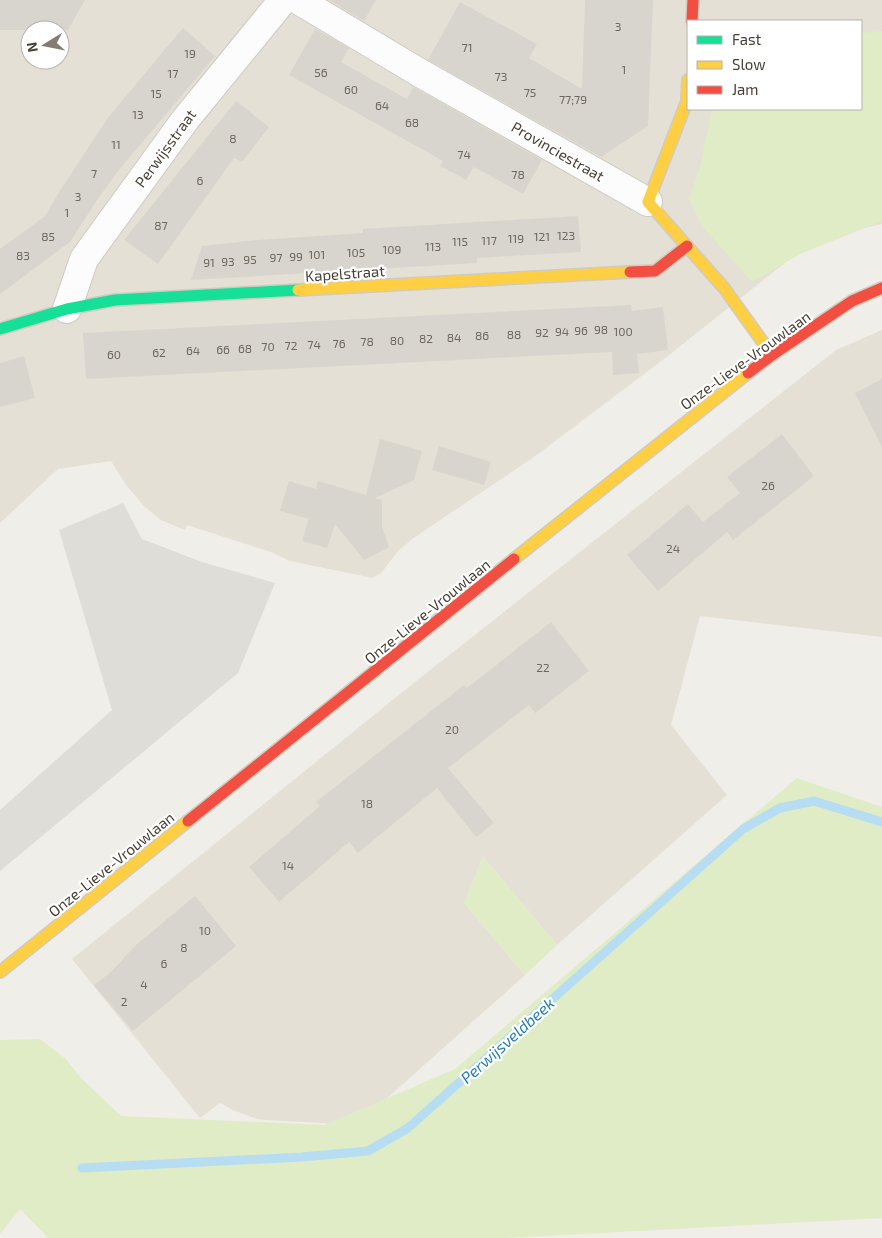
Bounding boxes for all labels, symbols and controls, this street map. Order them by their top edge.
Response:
house number: 3 [615,19,621,33]
north arrow [20,20,70,70]
legend [687,20,862,110]
text: Fast [732,30,762,48]
house number: 71 [462,40,472,54]
text: N [22,41,41,54]
house number: 19 [184,46,196,60]
text: Slow [732,55,766,73]
house number: 1 [622,62,626,76]
house number: 56 [314,65,328,79]
house number: 17 [168,66,178,80]
house number: 73 [495,69,507,83]
text: Jam [732,80,758,98]
house number: 60 [344,82,358,96]
house number: 75 [524,85,536,99]
house number: 15 [150,86,162,100]
house number: 77;79 [559,92,587,106]
house number: 64 [375,98,389,112]
street label: Perwijsstraat [131,105,200,191]
house number: 13 [132,107,144,121]
house number: 68 [405,115,419,129]
street label: Provinciestraat [508,117,608,185]
house number: 8 [229,131,237,145]
house number: 11 [111,137,121,151]
house number: 74 [457,147,471,161]
house number: 7 [91,166,97,180]
house number: 78 [511,167,525,181]
house number: 6 [197,173,204,187]
house number: 3 [75,189,81,203]
house number: 1 [65,205,69,219]
house number: 87 [154,218,168,232]
house number: 123 [557,228,575,242]
house number: 85 [41,229,55,243]
house number: 121 [534,229,550,243]
house number: 119 [508,231,524,245]
house number: 117 [481,233,497,247]
house number: 115 [452,234,468,248]
house number: 113 [425,239,441,253]
house number: 109 [383,242,402,256]
house number: 105 [347,245,365,259]
house number: 101 [309,247,325,261]
house number: 83 [16,248,30,262]
house number: 99 [289,249,303,263]
house number: 97 [269,250,283,264]
house number: 95 [243,252,257,266]
house number: 93 [221,254,235,268]
house number: 91 [203,255,215,269]
street label: Kapelstraat [305,261,386,285]
street label: Onze-Lieve-Vrouwlaan [676,307,814,413]
house number: 98 [594,322,608,336]
house number: 96 [574,323,588,337]
house number: 94 [555,324,569,338]
house number: 100 [613,324,633,338]
house number: 92 [535,325,549,339]
house number: 88 [507,327,521,341]
house number: 86 [475,328,489,342]
house number: 84 [447,330,461,344]
house number: 82 [419,331,433,345]
house number: 80 [390,333,404,347]
house number: 78 [360,334,374,348]
house number: 76 [332,336,346,350]
house number: 74 [307,337,321,351]
house number: 72 [285,338,298,352]
house number: 70 [261,339,275,353]
house number: 68 [238,341,252,355]
house number: 66 [216,342,230,356]
house number: 64 [186,343,200,357]
house number: 62 [152,345,166,359]
house number: 60 [107,347,121,361]
house number: 26 [761,478,775,492]
house number: 24 [666,541,680,555]
street label: Onze-Lieve-Vrouwlaan [361,555,493,667]
house number: 22 [536,660,550,674]
house number: 20 [445,722,459,736]
house number: 18 [361,796,373,810]
street label: Onze-Lieve-Vrouwlaan [45,808,177,920]
house number: 14 [282,858,294,872]
house number: 10 [199,923,211,937]
house number: 8 [180,940,188,954]
house number: 6 [161,956,168,970]
house number: 4 [140,977,148,991]
water label: Perwijsveldbeek [456,993,558,1088]
house number: 2 [121,994,128,1008]

